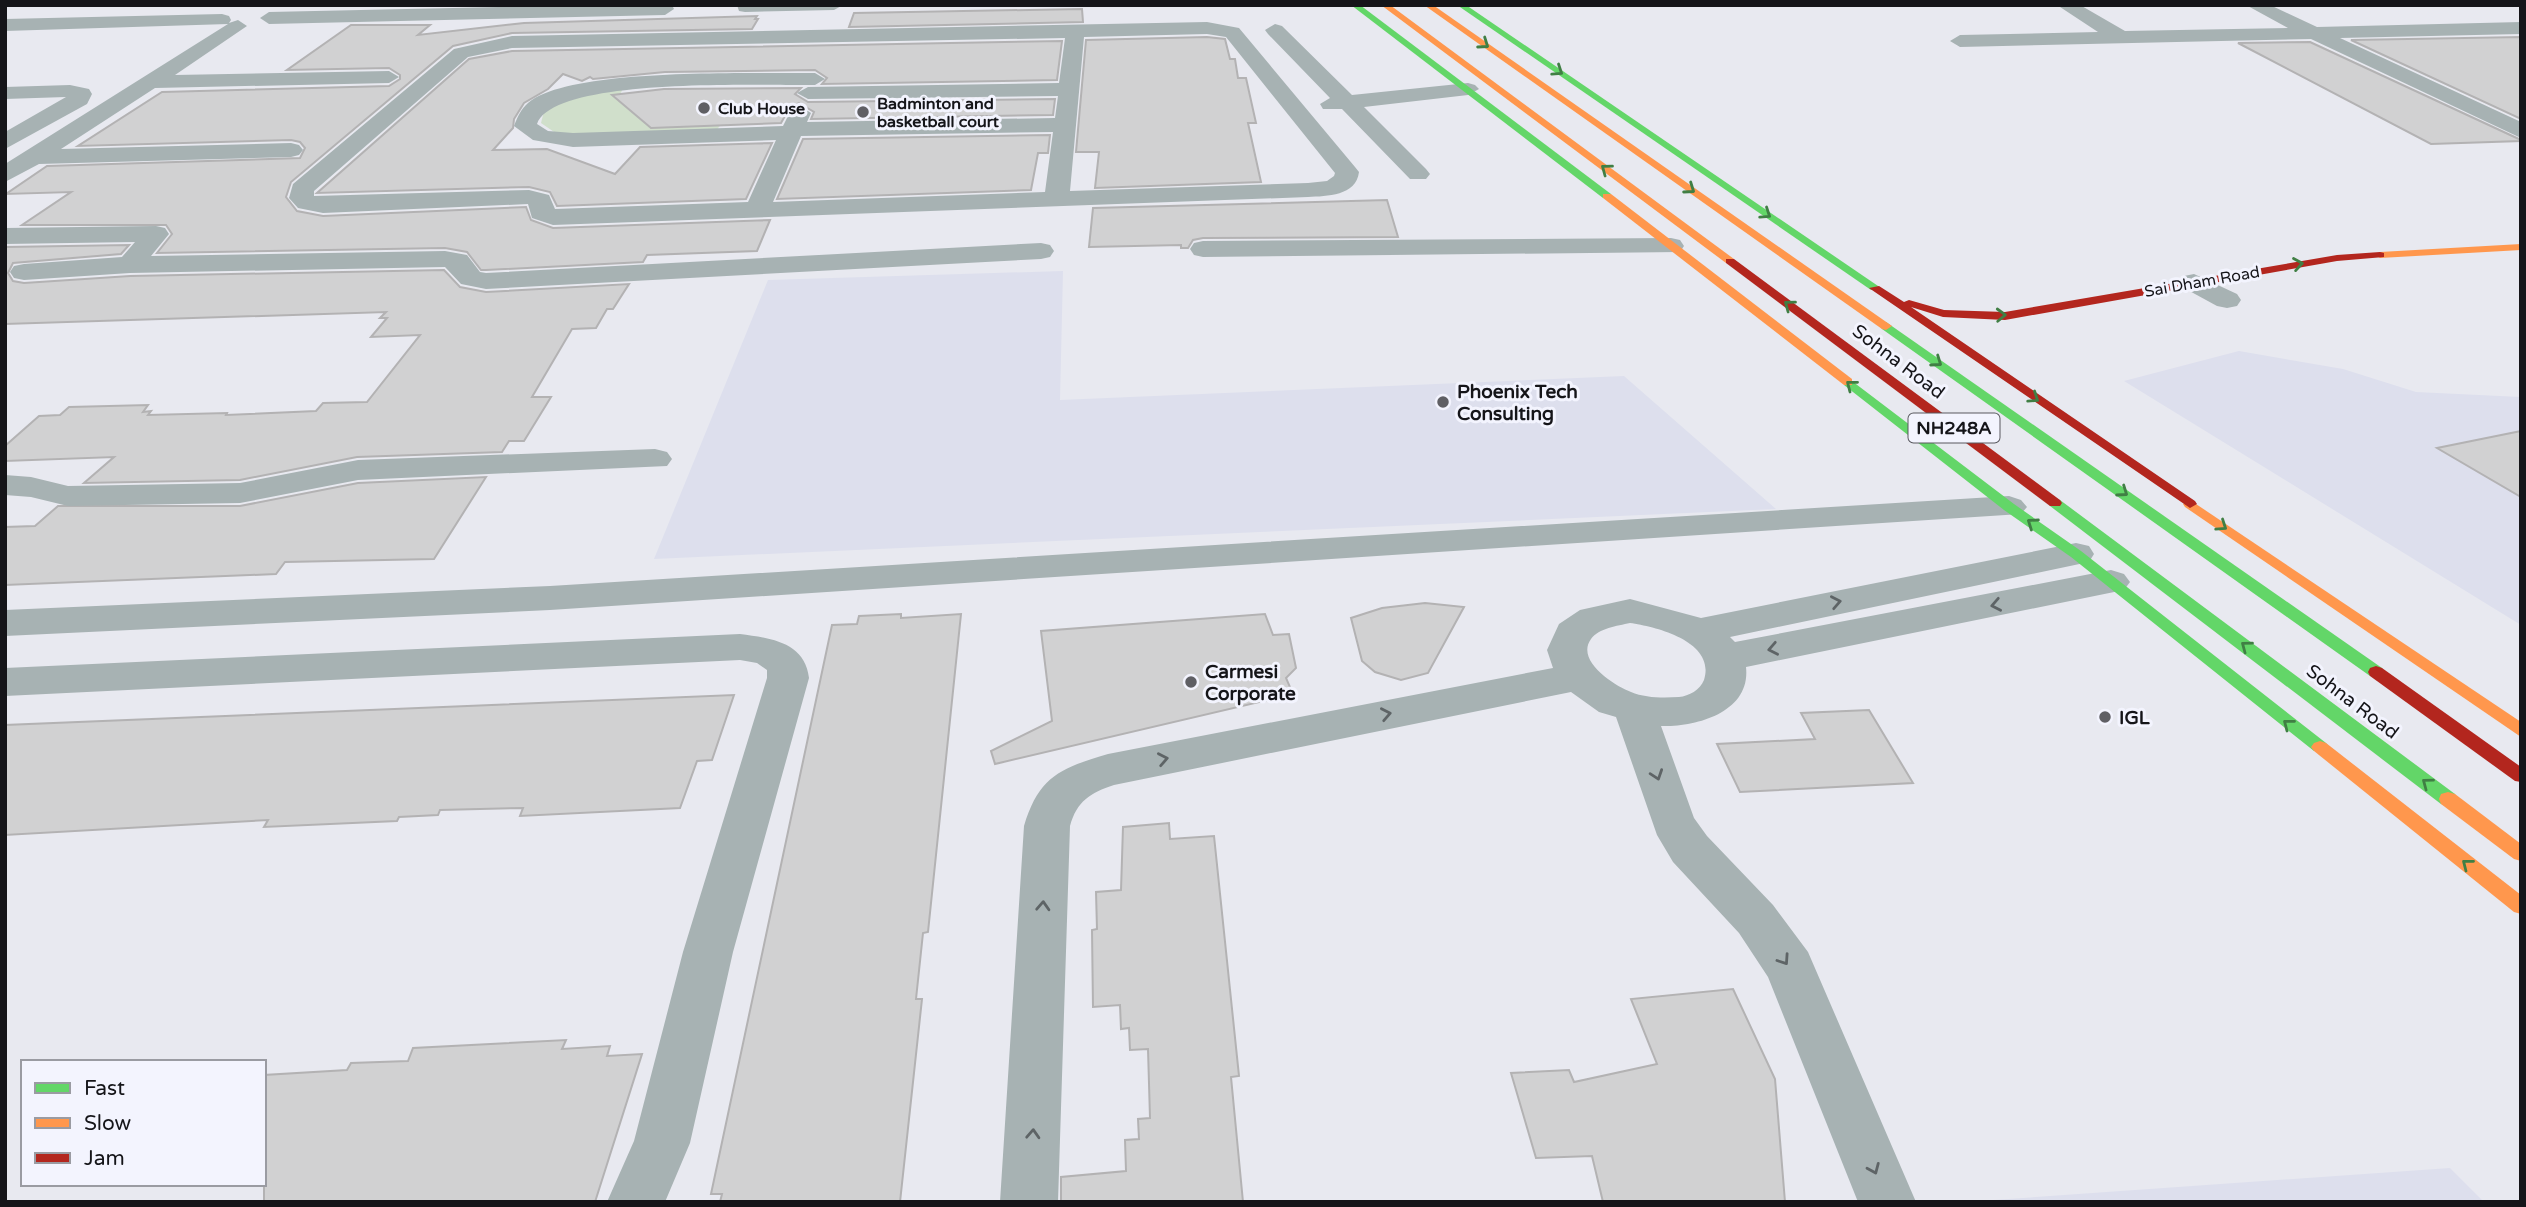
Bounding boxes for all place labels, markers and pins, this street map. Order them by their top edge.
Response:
place label: Badminton and basketball court [877,94,1000,132]
place label: Club House [718,99,805,119]
marker: Club House [696,100,712,116]
marker: Badminton and basketball court [855,104,871,120]
place label: Phoenix Tech Consulting [1457,381,1578,426]
marker: Phoenix Tech Consulting [1435,394,1451,410]
place label: Carmesi Corporate [1205,661,1296,706]
marker: Carmesi Corporate [1183,674,1199,690]
place label: IGL [2119,707,2151,729]
marker: IGL [2097,709,2113,725]

